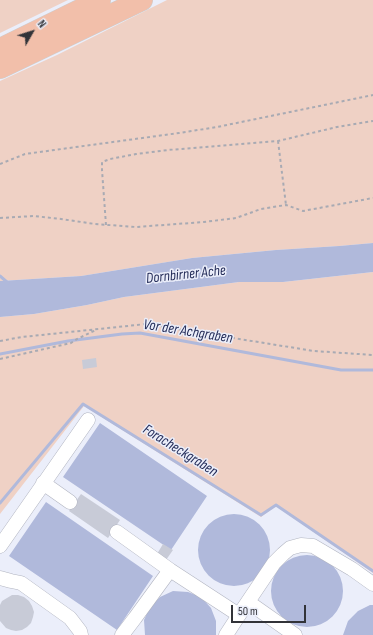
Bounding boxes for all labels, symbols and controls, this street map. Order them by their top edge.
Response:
north arrow [12,12,52,52]
text: N [35,18,49,31]
water label: Dornbirner Ache [145,262,227,288]
water label: Vor der Achgraben [142,316,234,348]
water label: Foracheckgraben [139,421,221,481]
scale bar [233,597,308,623]
text: 50 m [238,604,258,619]

